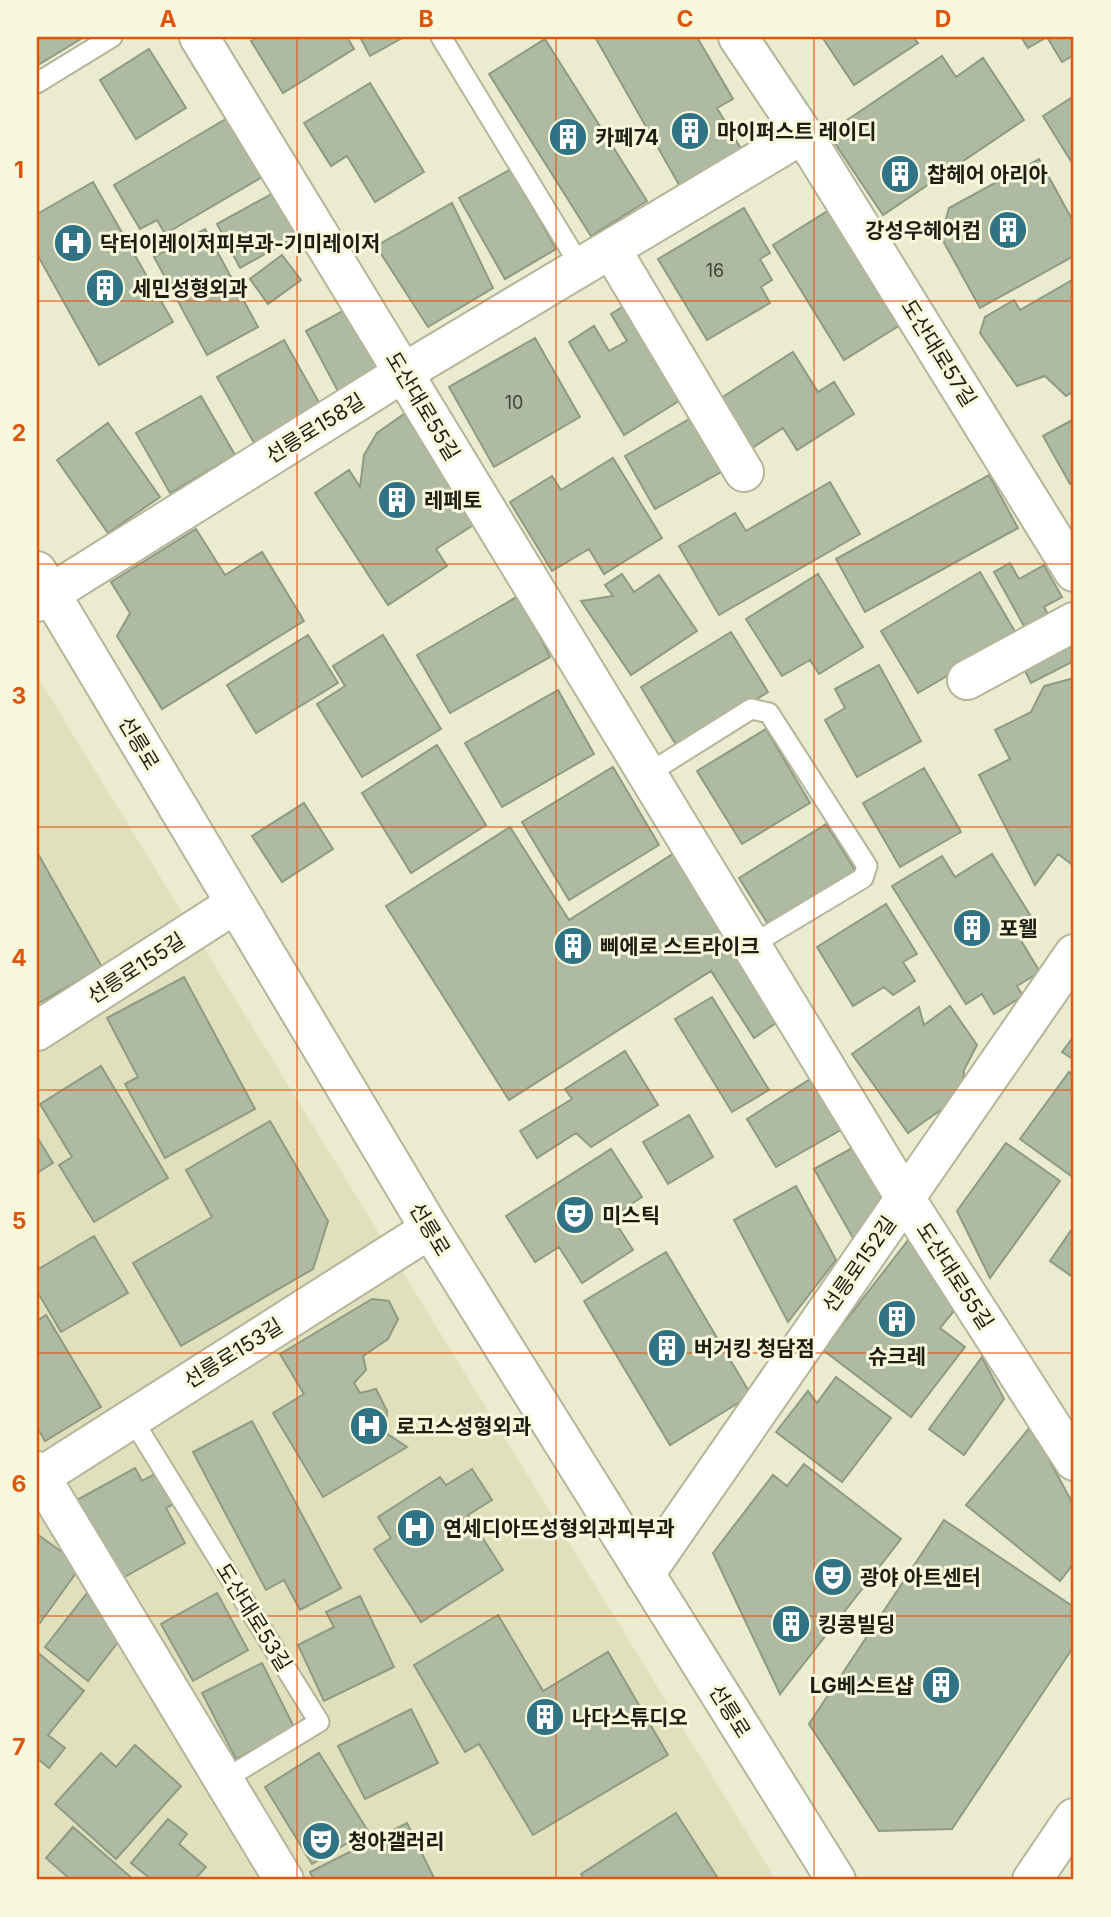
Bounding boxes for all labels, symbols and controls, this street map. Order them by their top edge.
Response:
text: A [159,5,177,33]
text: B [418,5,434,33]
text: C [676,5,694,33]
text: D [935,5,951,33]
building icon: 마이퍼스트 레이디 [669,110,711,152]
building icon: 카페74 [547,116,589,158]
place label: 마이퍼스트 레이디 [717,119,877,144]
place label: 카페74 [595,125,659,150]
building icon: 찹헤어 아리아 [879,153,921,195]
text: 1 [14,156,24,184]
place label: 찹헤어 아리아 [927,162,1048,187]
building icon: 강성우헤어컴 [987,209,1029,251]
place label: 강성우헤어컴 [865,218,981,243]
hospital icon: 닥터이레이저피부과-기미레이저 [52,222,94,264]
place label: 닥터이레이저피부과-기미레이저 [100,231,380,256]
house number: 16 [706,260,724,281]
building icon: 세민성형외과 [84,267,126,309]
place label: 세민성형외과 [132,276,248,301]
street label: 도산대로57길 [896,295,982,411]
street label: 도산대로55길 [381,347,465,465]
street label: 선릉로158길 [261,388,369,468]
house number: 10 [505,392,523,413]
text: 2 [12,419,26,447]
building icon: 레페토 [376,479,418,521]
place label: 레페토 [424,488,482,513]
text: 3 [12,682,26,710]
street label: 선릉로 [113,712,165,774]
building icon: 포웰 [951,907,993,949]
place label: 포웰 [999,916,1038,941]
building icon: 삐에로 스트라이크 [552,925,594,967]
street label: 선릉로155길 [82,927,190,1009]
place label: 삐에로 스트라이크 [600,934,760,959]
text: 4 [11,944,27,972]
theatre icon: 미스틱 [554,1194,596,1236]
street label: 선릉로 [404,1198,456,1260]
place label: 미스틱 [602,1203,660,1228]
text: 5 [12,1207,26,1235]
street label: 선릉로152길 [817,1211,901,1317]
street label: 도산대로55길 [911,1218,999,1334]
building icon: 슈크레 [876,1298,918,1340]
street label: 선릉로153길 [179,1313,287,1393]
building icon: 버거킹 청담점 [646,1327,688,1369]
place label: 버거킹 청담점 [694,1336,815,1361]
place label: 슈크레 [868,1344,926,1369]
hospital icon: 로고스성형외과 [348,1405,390,1447]
place label: 로고스성형외과 [396,1414,531,1439]
text: 6 [12,1470,26,1498]
hospital icon: 연세디아뜨성형외과피부과 [395,1507,437,1549]
place label: 연세디아뜨성형외과피부과 [443,1516,675,1541]
theatre icon: 광야 아트센터 [812,1556,854,1598]
street label: 도산대로53길 [211,1558,297,1676]
place label: 광야 아트센터 [860,1565,981,1590]
building icon: 킹콩빌딩 [770,1603,812,1645]
place label: 킹콩빌딩 [818,1612,895,1637]
building icon: LG베스트샵 [920,1664,962,1706]
place label: LG베스트샵 [810,1673,914,1698]
street label: 선릉로 [704,1680,756,1742]
building icon: 나다스튜디오 [524,1696,566,1738]
place label: 나다스튜디오 [572,1705,688,1730]
text: 7 [12,1733,26,1761]
theatre icon: 청아갤러리 [300,1820,342,1862]
place label: 청아갤러리 [348,1829,445,1854]

